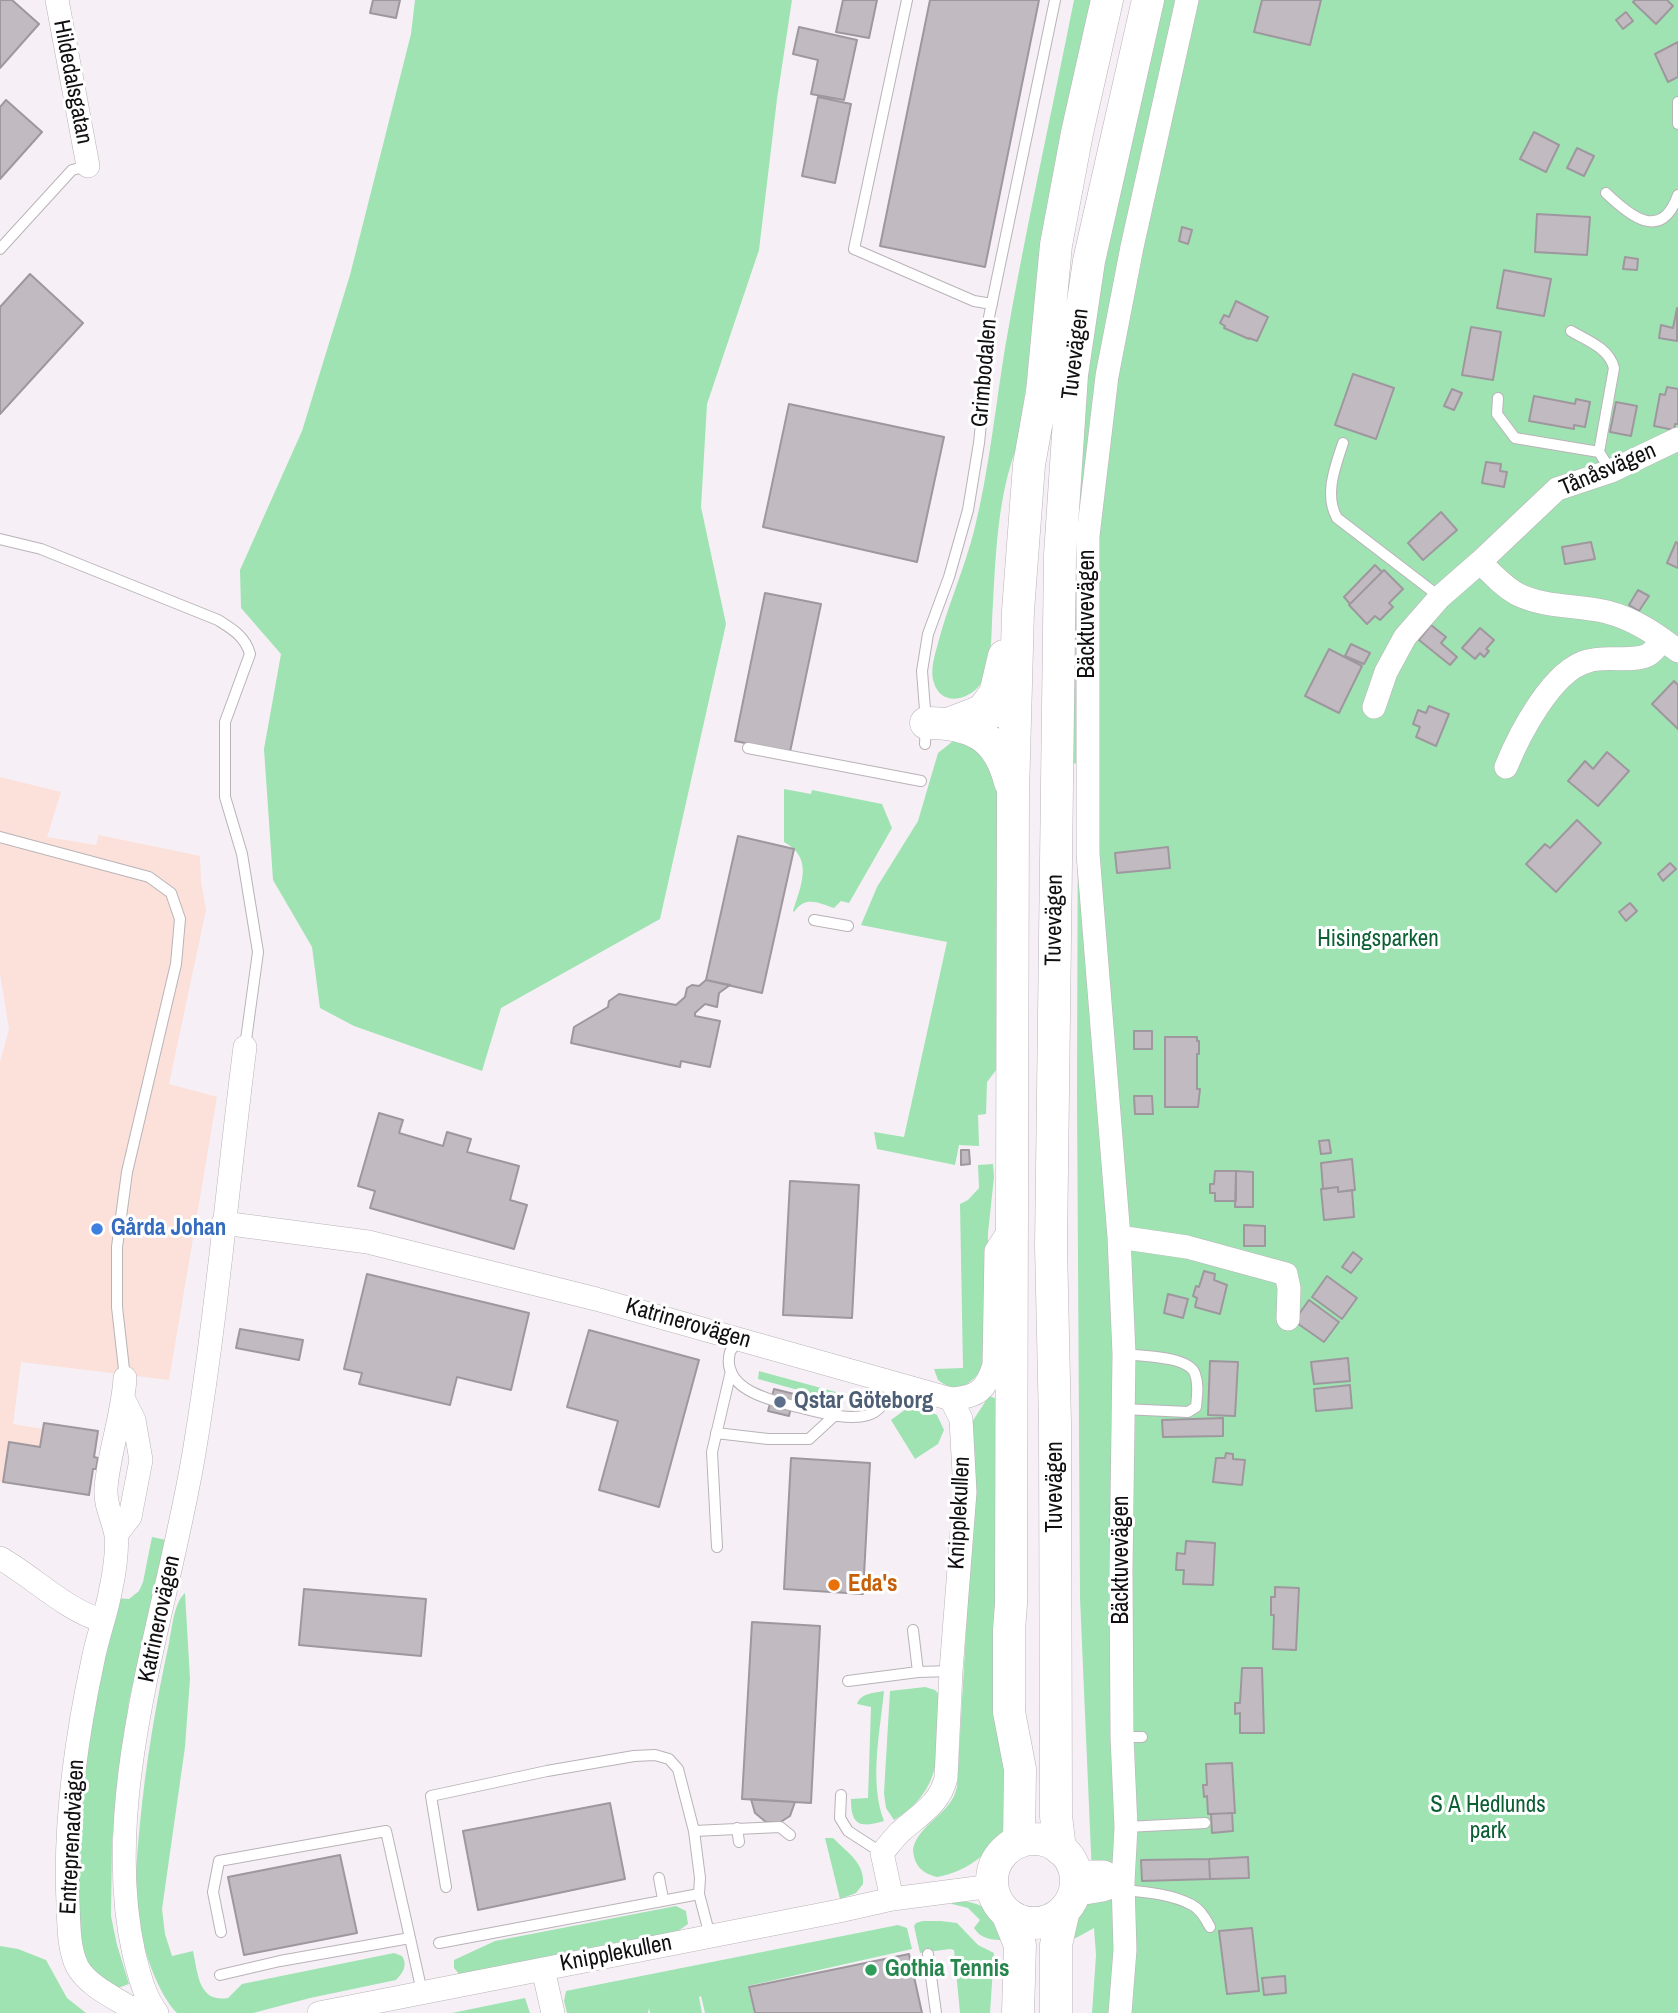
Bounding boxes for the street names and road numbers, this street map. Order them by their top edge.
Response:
street label: Hildedalsgatan [46,18,98,146]
street label: Tuvevägen [1057,307,1095,401]
street label: Grimbodalen [967,317,1003,429]
street label: Tånåsvägen [1556,437,1660,503]
street label: Bäcktuvevägen [1074,550,1102,678]
street label: Tuvevägen [1040,874,1070,966]
street label: Katrinerovägen [622,1293,754,1355]
street label: Tuvevägen [1042,1441,1070,1533]
street label: Knipplekullen [943,1456,977,1570]
street label: Bäcktuvevägen [1108,1496,1136,1624]
street label: Katrinerovägen [133,1553,187,1685]
street label: Entreprenadvägen [55,1759,91,1915]
street label: Knipplekullen [558,1930,674,1978]

